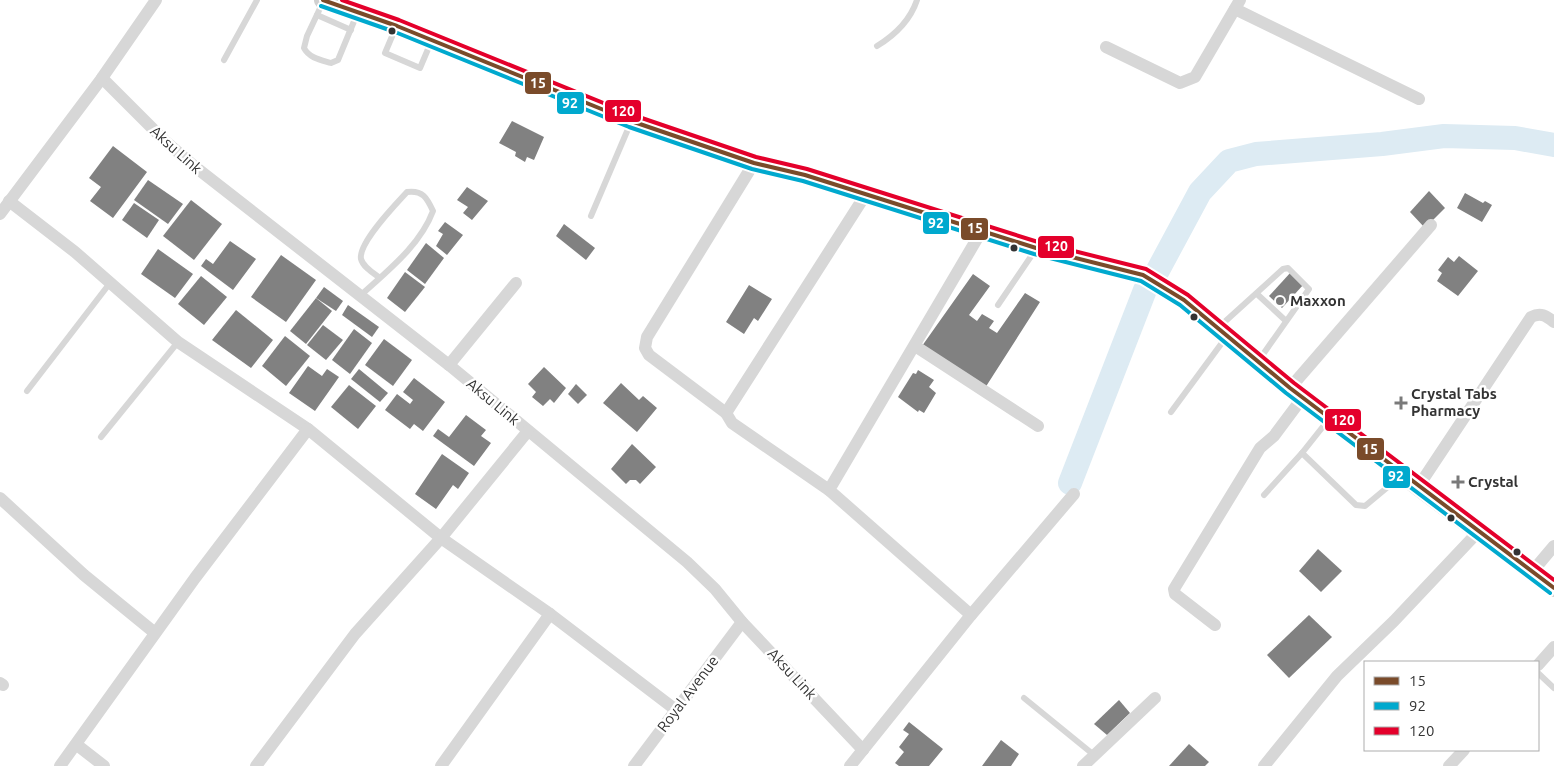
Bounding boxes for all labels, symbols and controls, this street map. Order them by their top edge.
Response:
unlabelled marker [387,26,397,36]
line badge: 15 [524,71,552,95]
text: 15 [530,75,546,91]
line badge: 92 [556,91,585,115]
text: 92 [562,95,578,111]
line badge: 120 [604,99,642,123]
text: 120 [611,103,635,119]
street label: Aksu Link [147,122,206,177]
line badge: 92 [922,211,950,235]
text: 92 [928,215,944,231]
line badge: 15 [960,217,989,241]
text: 15 [967,220,983,236]
line badge: 120 [1037,235,1075,259]
text: 120 [1044,238,1068,254]
unlabelled marker [1009,243,1019,253]
place label: Maxxon [1290,292,1346,309]
marker: Maxxon [1274,295,1286,307]
unlabelled marker [1189,312,1199,322]
street label: Aksu Link [464,375,523,429]
place label: Crystal Tabs Pharmacy [1411,385,1497,419]
marker: Crystal Tabs Pharmacy [1395,397,1407,409]
line badge: 120 [1324,408,1362,432]
text: 120 [1331,412,1355,428]
line badge: 15 [1356,437,1385,461]
text: 15 [1362,441,1378,457]
line badge: 92 [1382,465,1411,489]
text: 92 [1388,468,1404,484]
place label: Crystal [1468,473,1519,490]
marker: Crystal [1452,476,1464,488]
unlabelled marker [1446,513,1456,523]
unlabelled marker [1512,547,1522,557]
street label: Aksu Link [765,645,820,703]
street label: Royal Avenue [653,652,722,735]
legend [1364,661,1539,751]
text: 15 [1409,672,1426,689]
text: 92 [1409,697,1426,714]
text: 120 [1409,722,1434,739]

